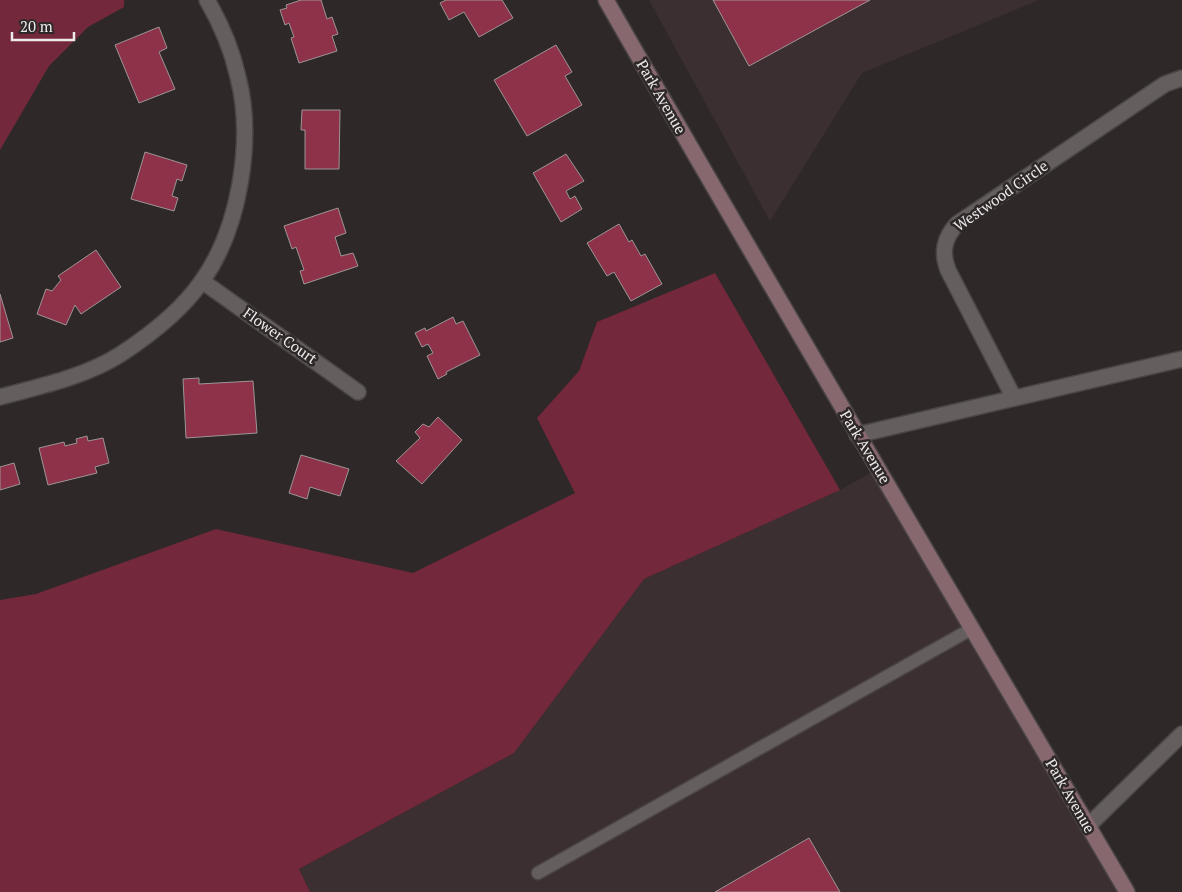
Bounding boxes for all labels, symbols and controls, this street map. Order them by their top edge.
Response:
scale bar [12,10,75,42]
text: 20 m [20,16,53,36]
street label: Park Avenue [633,56,691,137]
street label: Westwood Circle [949,155,1052,235]
street label: Flower Court [240,302,322,368]
street label: Park Avenue [836,406,896,487]
street label: Park Avenue [1042,755,1100,836]

